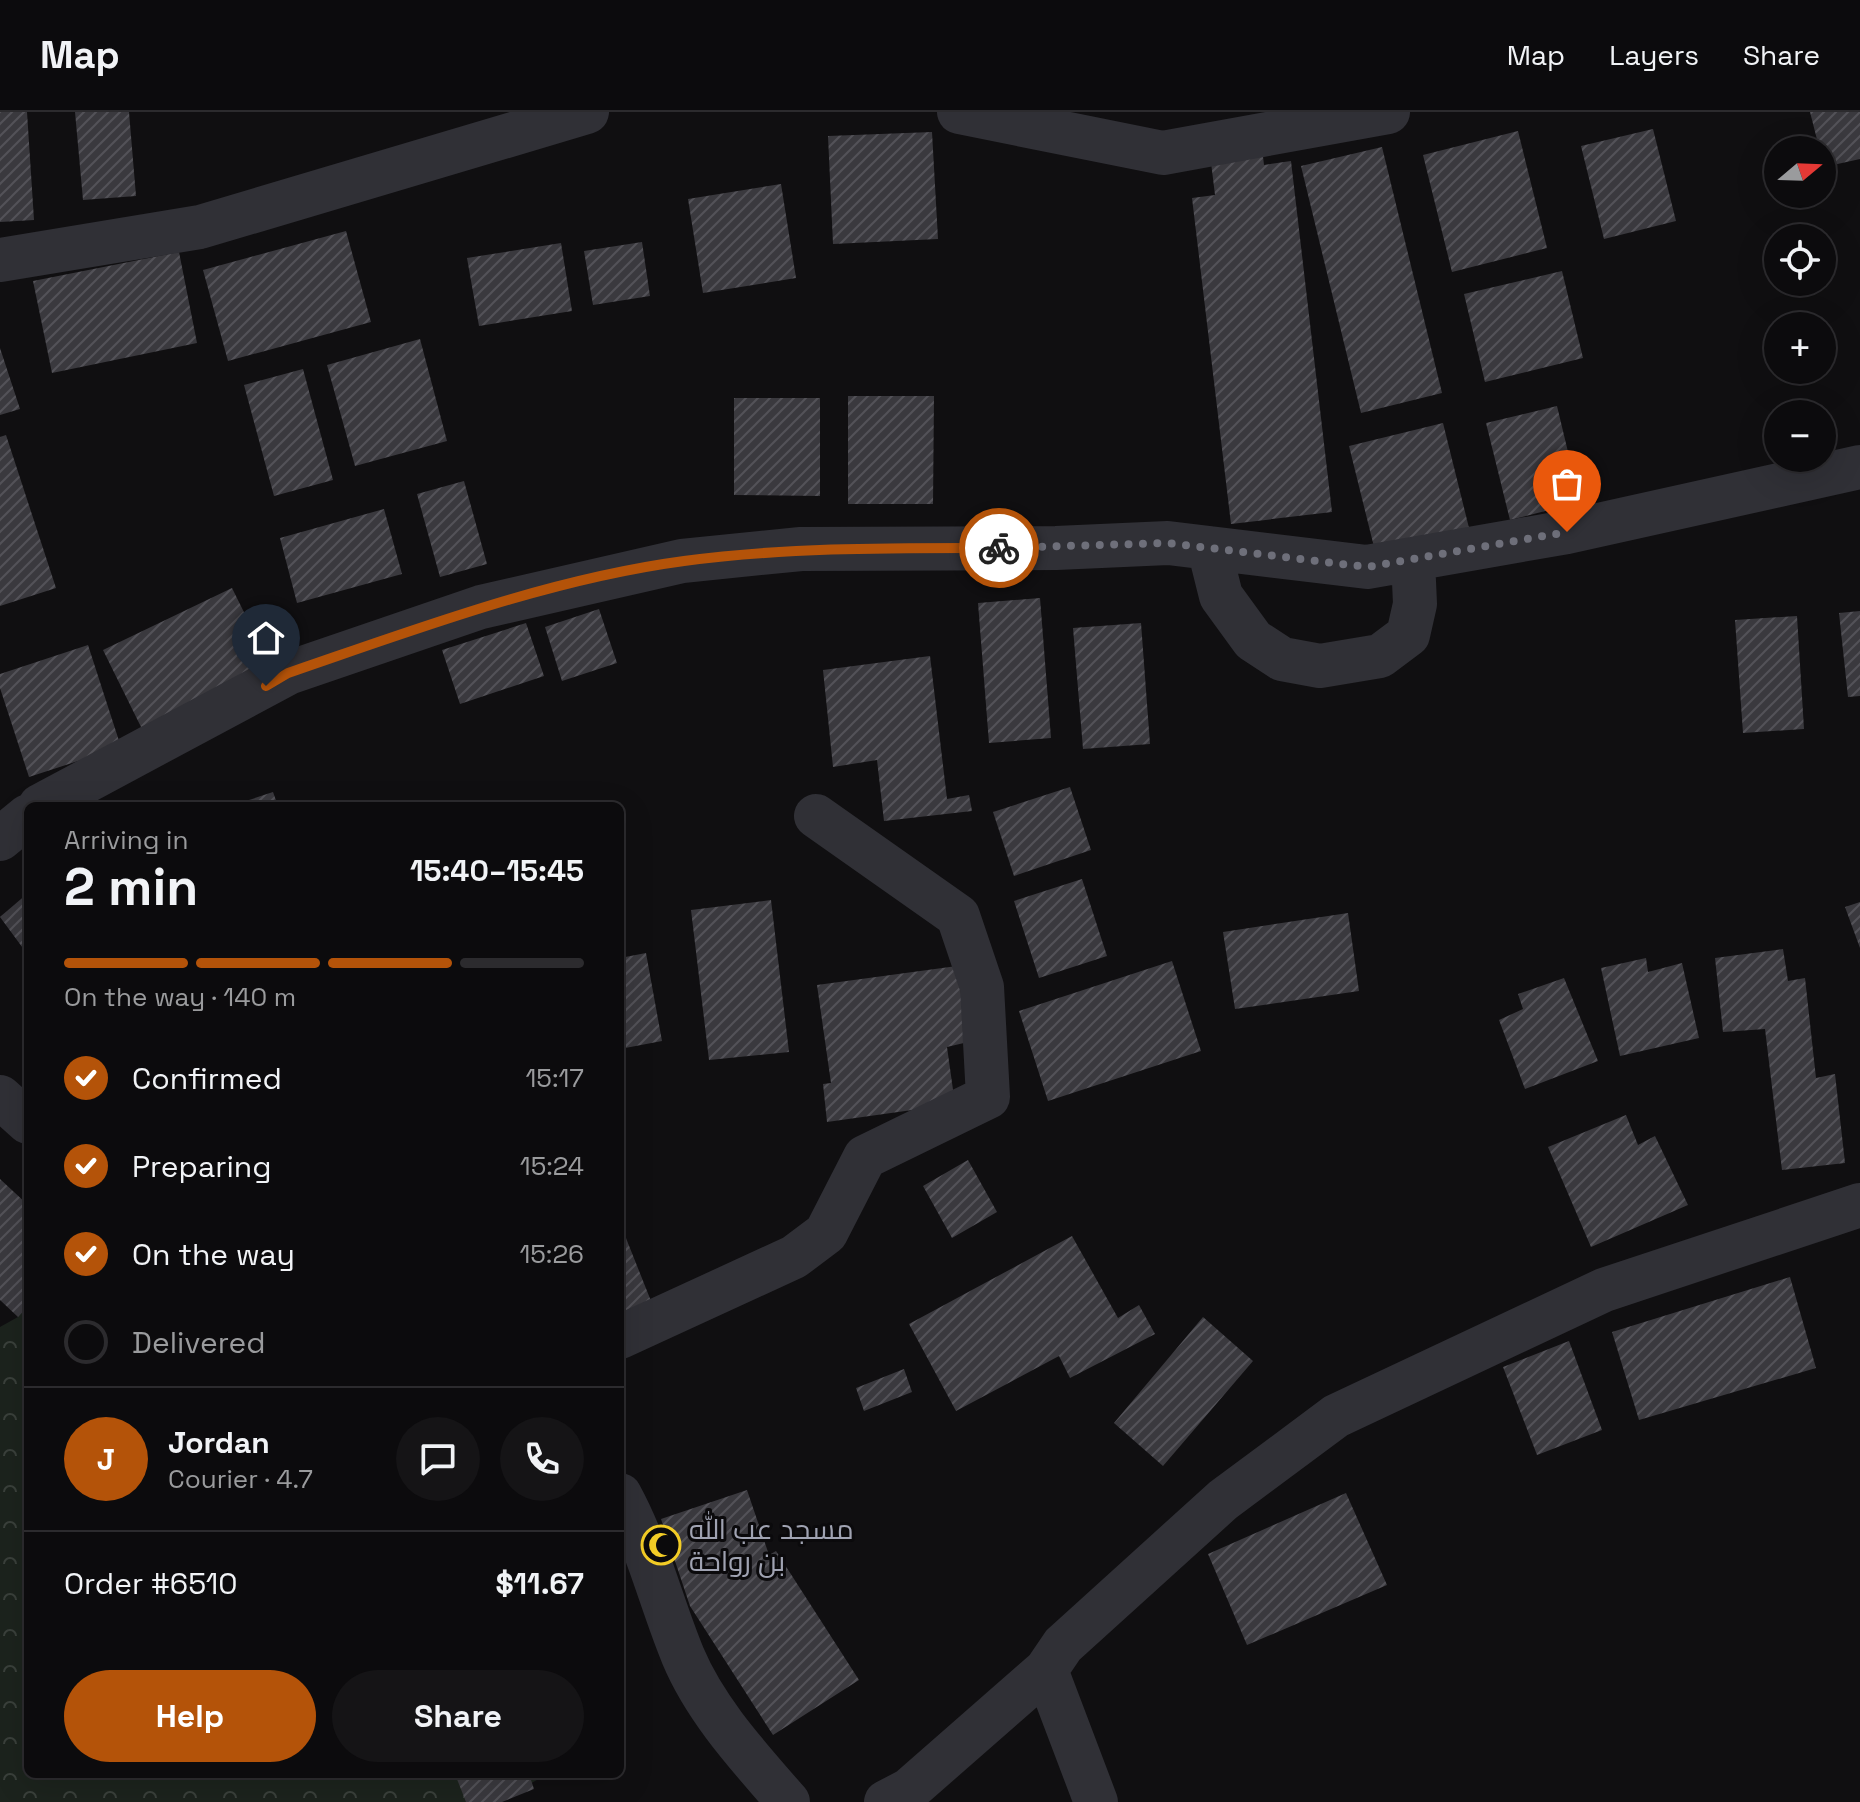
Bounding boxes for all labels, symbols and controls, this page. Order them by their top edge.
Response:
text: Map [40,31,120,79]
text: Map [1507,37,1565,73]
text: Layers [1609,37,1699,73]
text: Share [1743,37,1820,73]
north arrow [1764,136,1836,208]
map controls [1764,136,1836,472]
button: locate [1764,224,1836,296]
button: + [1764,312,1836,384]
button: − [1764,400,1836,472]
pin [1533,450,1601,532]
icon: bag [1545,462,1589,506]
courier [959,508,1039,588]
icon: bike [977,526,1021,570]
pin [232,604,300,686]
icon: home [244,616,288,660]
text: Arriving in [64,823,188,857]
text: 15:40–15:45 [410,851,584,890]
text: 2 min [64,854,198,920]
text: On the way · 140 m [64,980,296,1014]
icon: check [64,1056,108,1100]
text: Confirmed [132,1059,282,1098]
text: 15:17 [525,1061,584,1095]
icon: check [64,1144,108,1188]
text: Preparing [132,1147,271,1186]
text: 15:24 [520,1149,584,1183]
icon: check [64,1232,108,1276]
text: On the way [132,1235,295,1274]
text: 15:26 [519,1237,584,1271]
text: Delivered [132,1323,266,1362]
button: chat [396,1417,480,1501]
button: phone [500,1417,584,1501]
text: Jordan [168,1423,270,1462]
text: J [97,1440,115,1479]
text: Courier · 4.7 [168,1462,313,1496]
place label: مسجد عب الله بن رواحة [689,1511,854,1579]
mosque icon: مسجد عب الله بن رواحة [640,1524,682,1566]
text: Order #6510 [64,1564,237,1603]
text: $11.67 [495,1564,584,1603]
button: Help [64,1670,316,1762]
button: Share [332,1670,584,1762]

